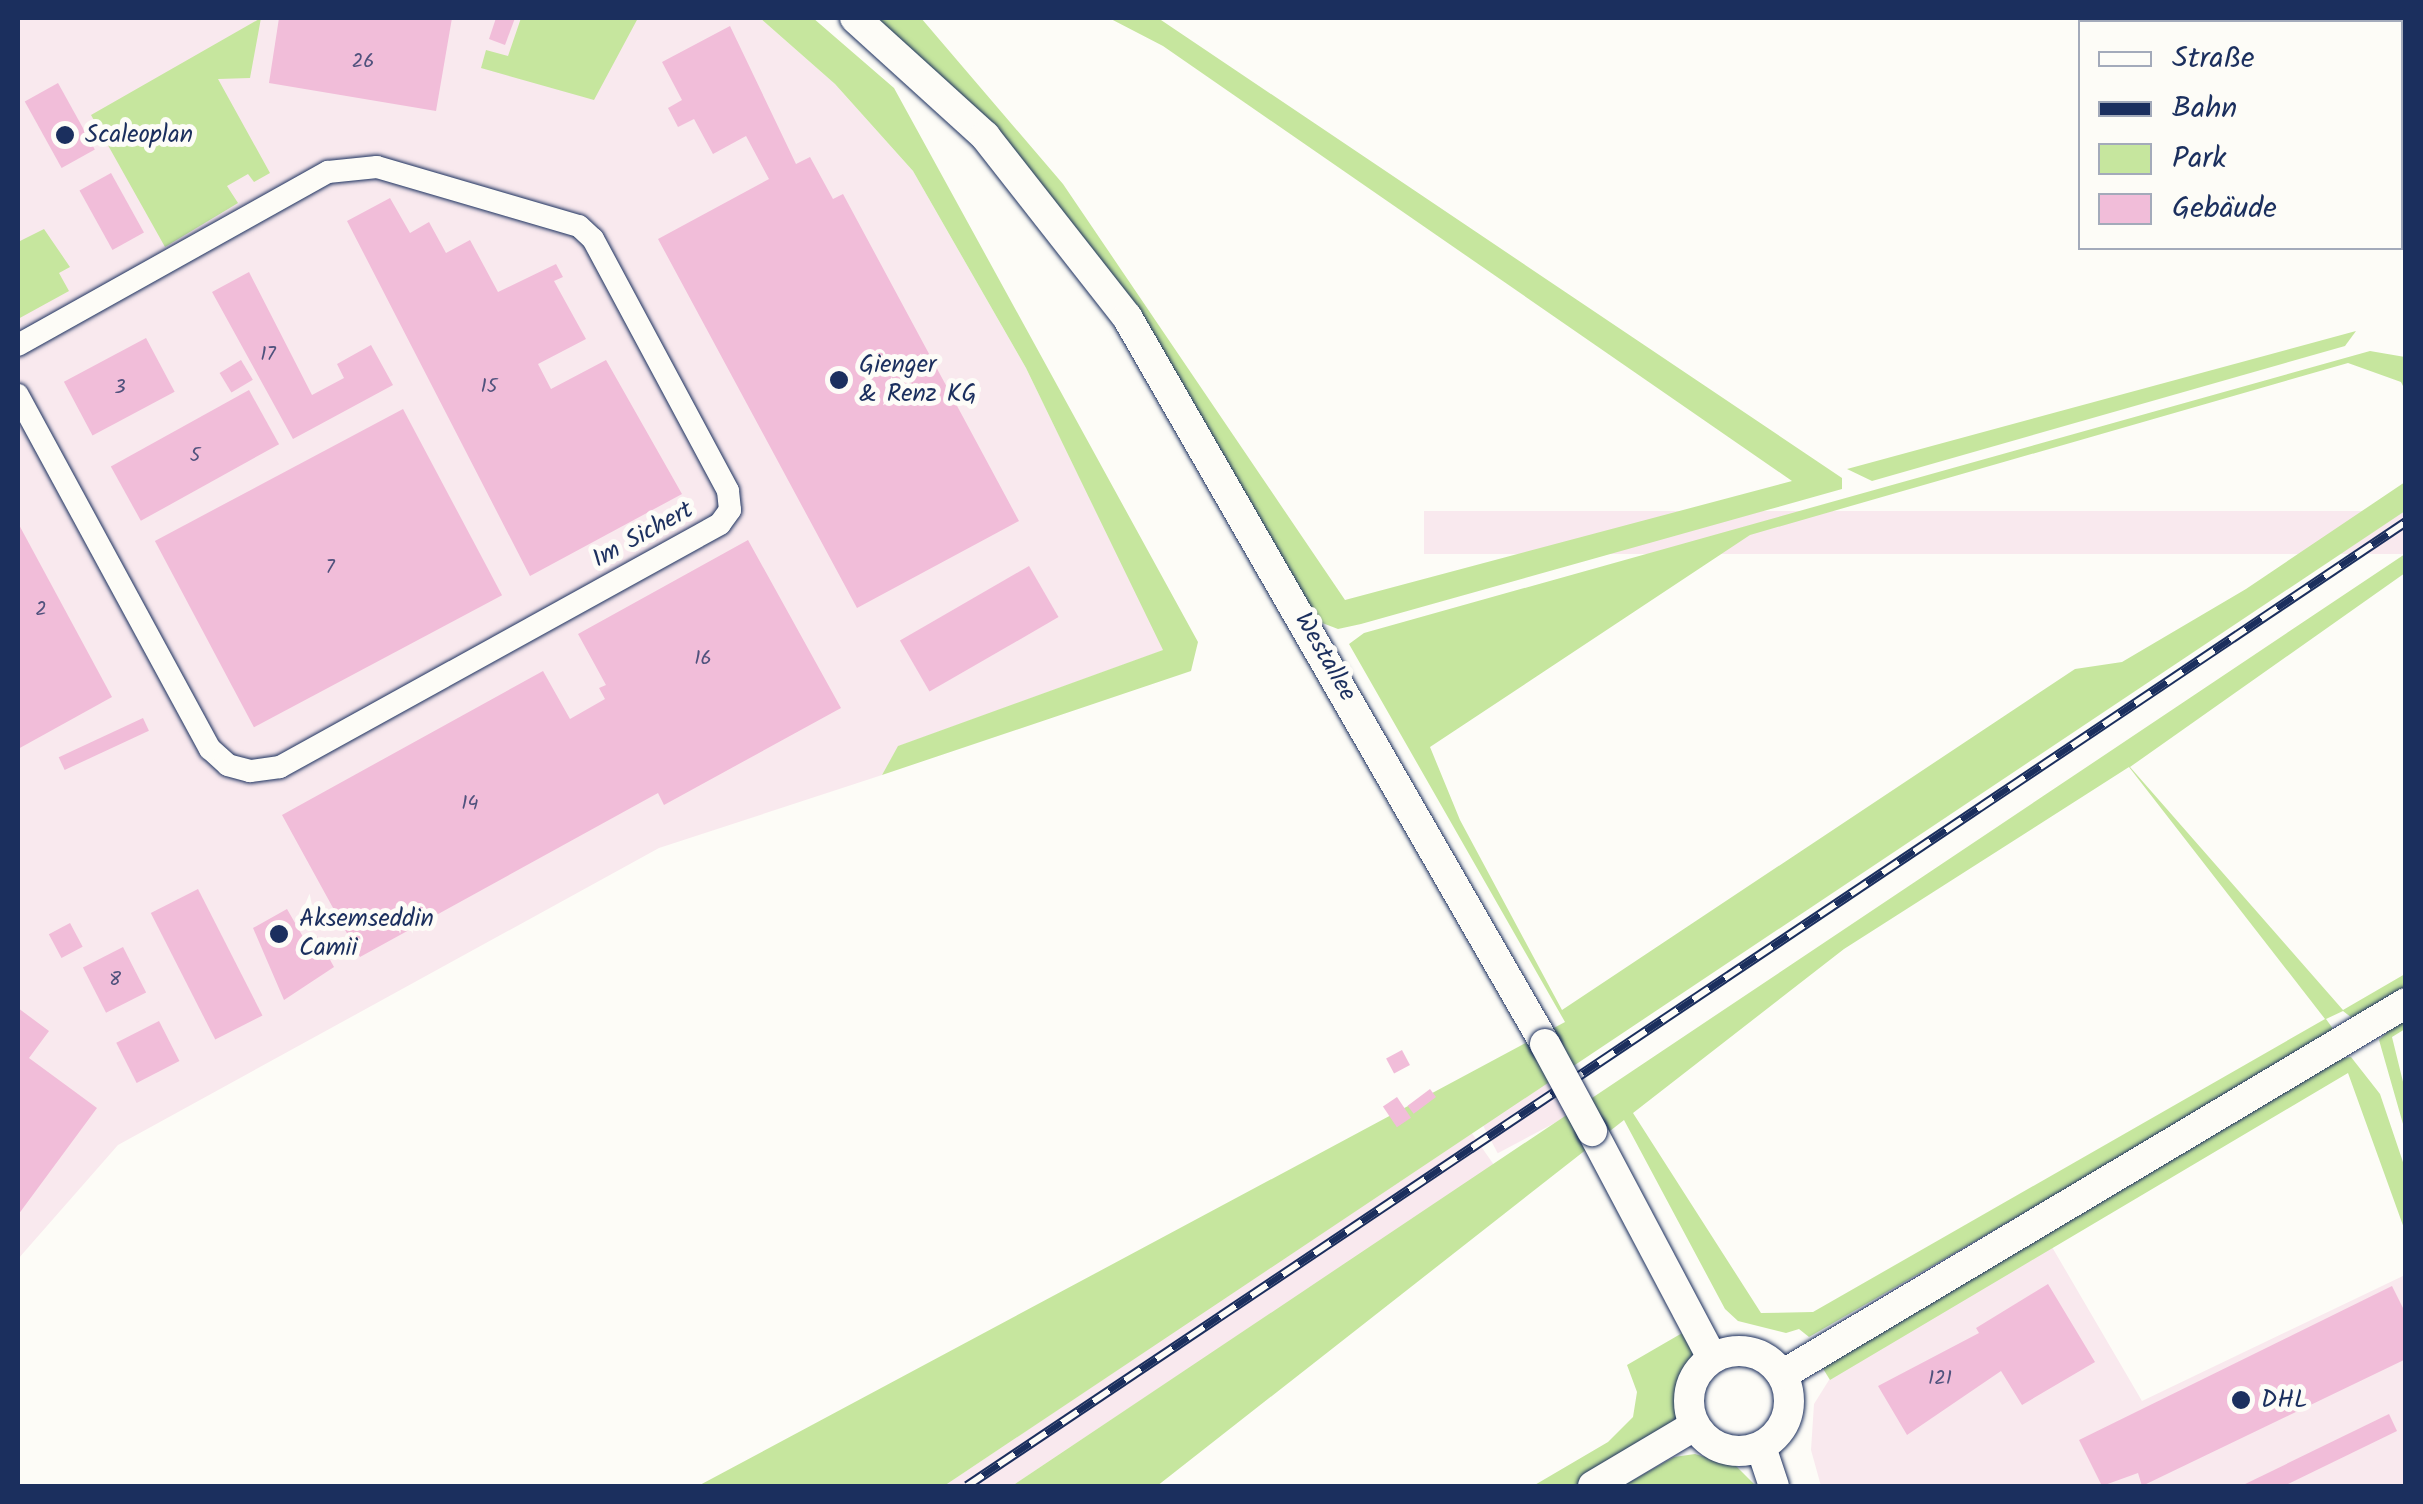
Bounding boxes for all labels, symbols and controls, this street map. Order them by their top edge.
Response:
legend [2078,20,2403,250]
text: Straße [2172,35,2255,83]
house number: 26 [352,50,374,74]
text: Bahn [2172,85,2237,133]
place label: Scaleoplan [85,120,193,150]
marker: Scaleoplan [54,124,76,146]
text: Park [2172,135,2226,183]
text: Gebäude [2172,185,2277,233]
house number: 17 [260,343,276,367]
place label: Gienger & Renz KG [859,351,977,410]
marker: Gienger & Renz KG [828,369,850,391]
house number: 15 [480,375,498,399]
house number: 3 [114,376,126,400]
house number: 5 [190,444,200,468]
street label: Im Sichert [587,495,699,575]
house number: 7 [325,556,335,580]
house number: 2 [35,598,47,622]
street label: Westallee [1288,607,1362,707]
house number: 16 [694,647,712,671]
house number: 14 [461,792,479,816]
place label: Aksemseddin Camii [299,905,434,964]
marker: Aksemseddin Camii [268,923,290,945]
house number: 8 [109,968,121,992]
house number: 121 [1928,1367,1952,1391]
place label: DHL [2261,1385,2308,1415]
marker: DHL [2230,1389,2252,1411]

